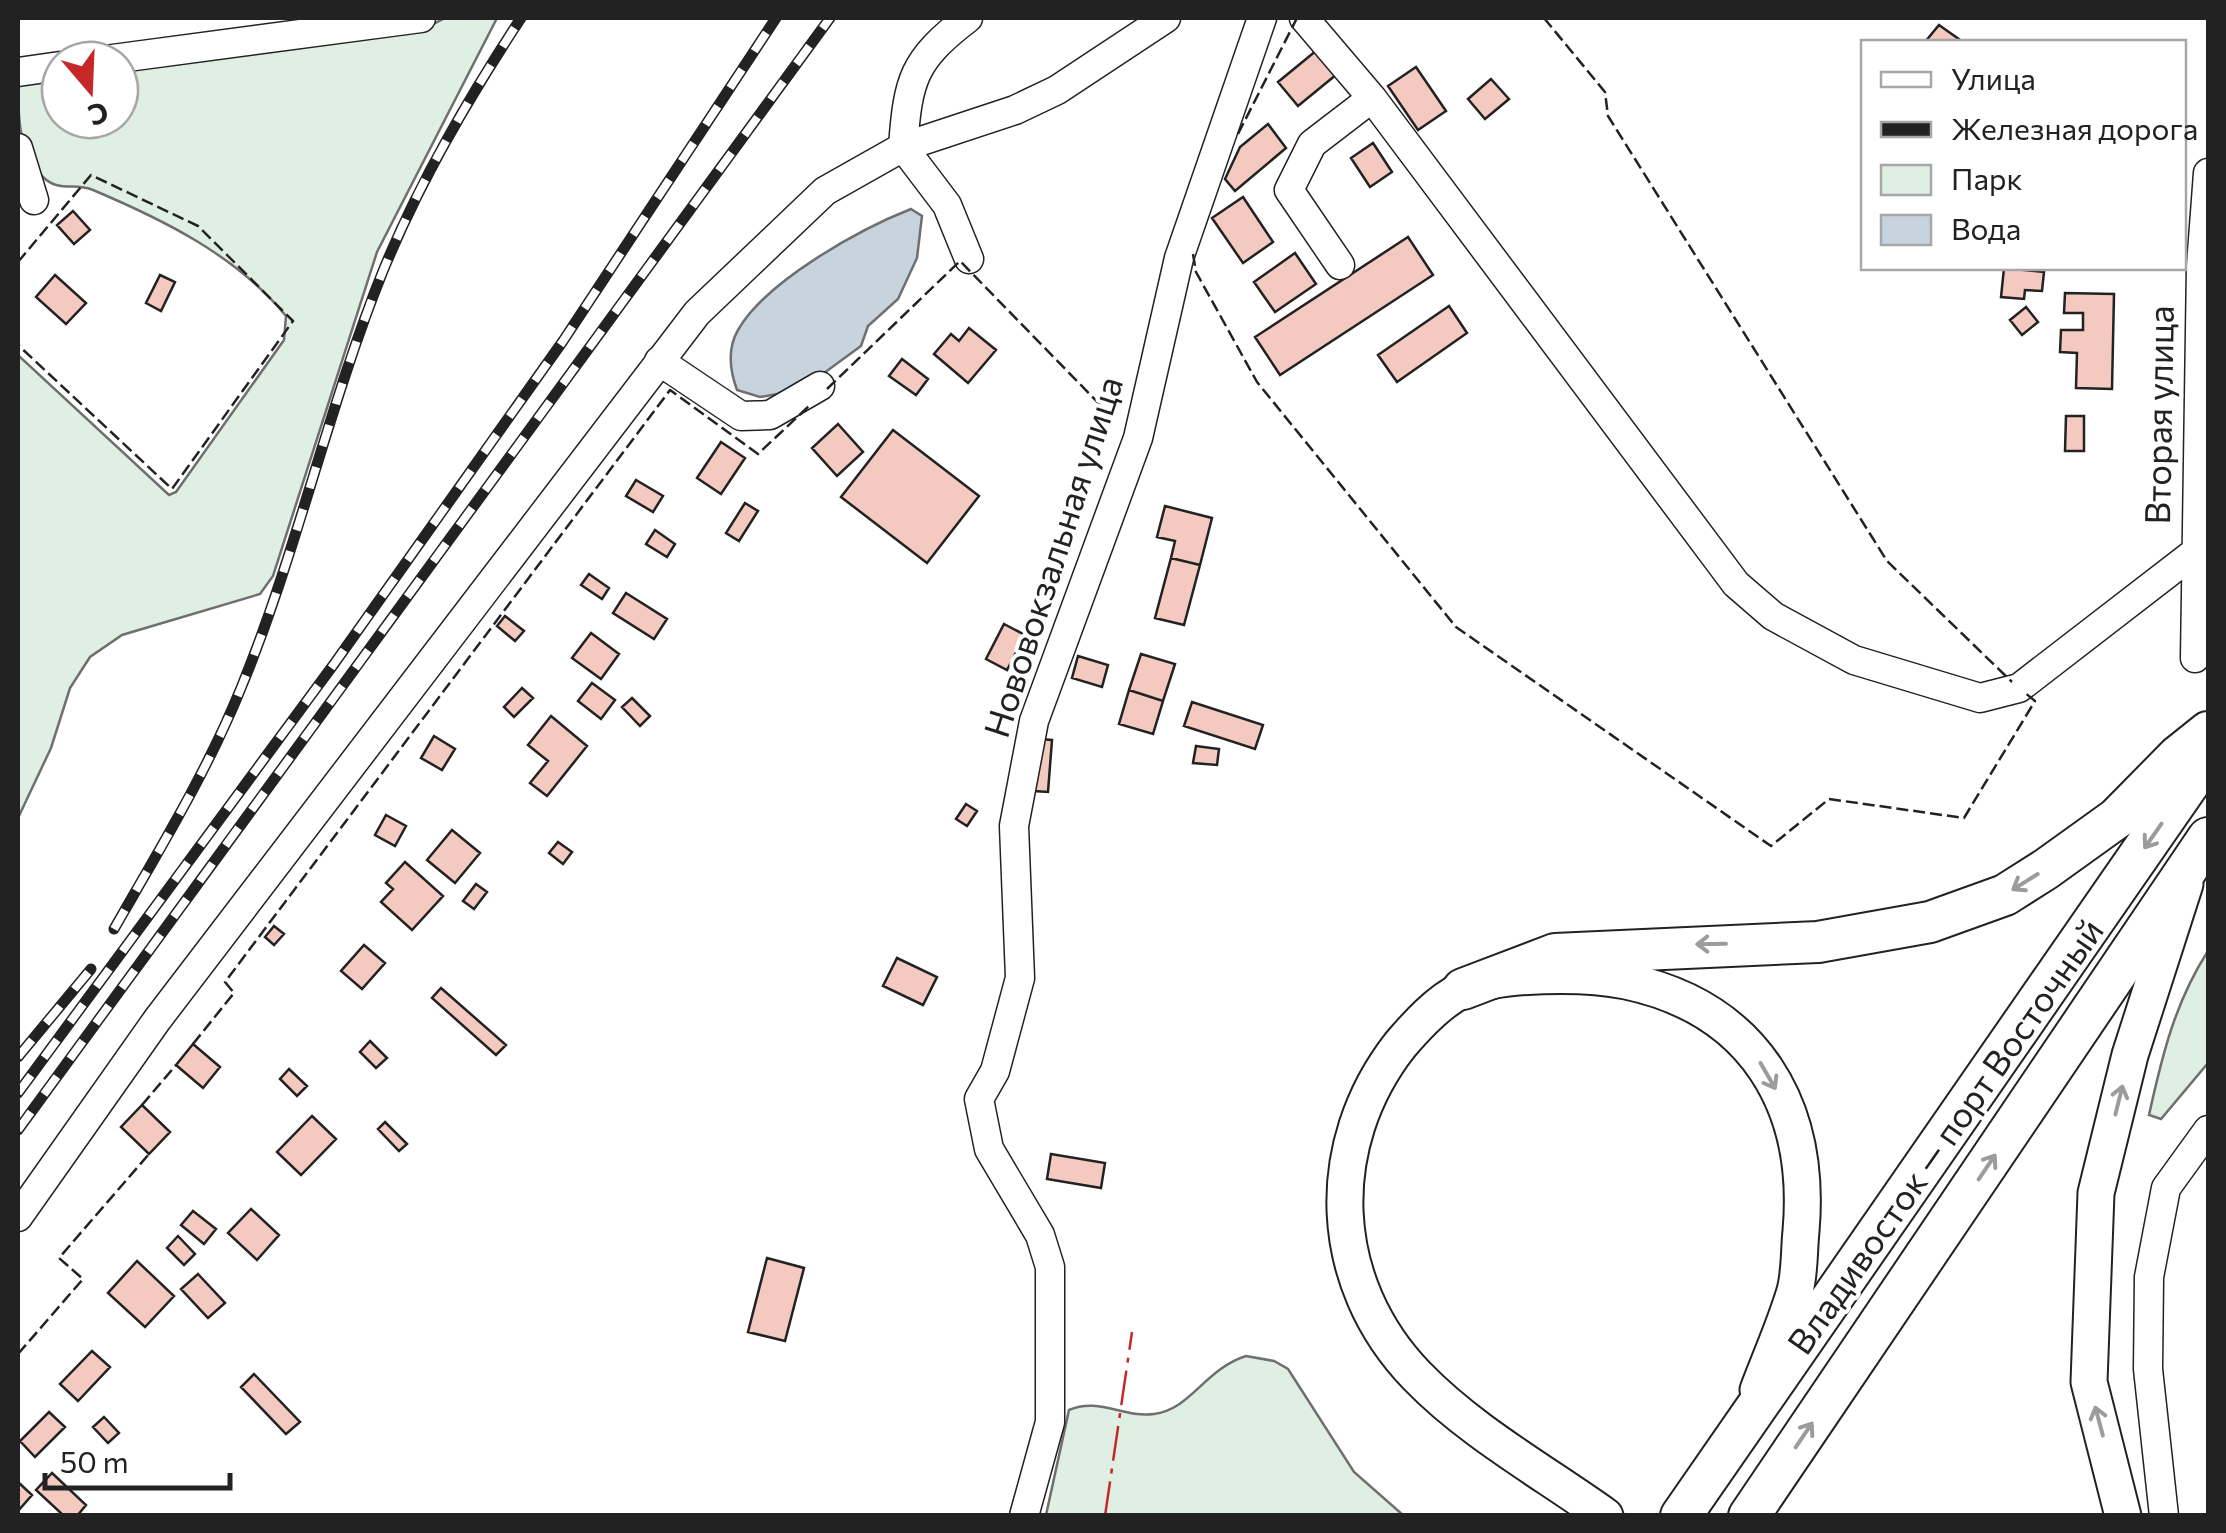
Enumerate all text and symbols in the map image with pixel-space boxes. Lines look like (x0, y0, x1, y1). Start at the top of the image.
north arrow (40, 40, 140, 140)
legend (1861, 40, 2186, 270)
text: Улица (1951, 59, 2036, 96)
text: С (84, 95, 113, 134)
text: Железная дорога (1951, 109, 2198, 146)
text: Парк (1951, 159, 2023, 196)
text: Вода (1951, 209, 2021, 246)
street label: Вторая улица (2134, 305, 2181, 525)
street label: Нововокзальная улица (973, 370, 1130, 742)
one-way arrow (2143, 822, 2164, 850)
one-way arrow (2012, 871, 2040, 892)
street label: Владивосток — порт Восточный (1777, 910, 2111, 1361)
one-way arrow (1695, 935, 1727, 954)
one-way arrow (1758, 1062, 1778, 1090)
one-way arrow (2111, 1085, 2129, 1117)
one-way arrow (1976, 1153, 1997, 1181)
one-way arrow (2088, 1406, 2107, 1437)
one-way arrow (1793, 1422, 1814, 1449)
scale bar (45, 1428, 230, 1490)
text: 50 m (60, 1442, 129, 1479)

